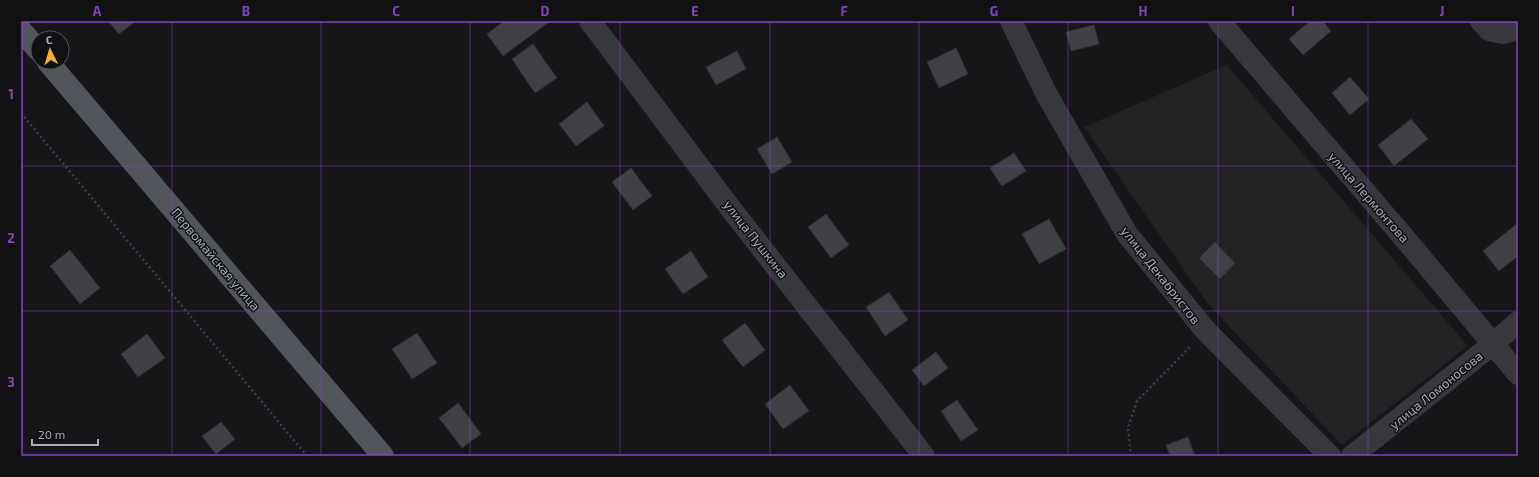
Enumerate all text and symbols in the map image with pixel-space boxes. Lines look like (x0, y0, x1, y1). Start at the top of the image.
text: A (93, 3, 102, 19)
text: B (242, 3, 250, 19)
text: C (392, 3, 400, 19)
text: D (541, 3, 550, 19)
text: E (691, 3, 699, 19)
text: F (840, 3, 848, 19)
text: G (990, 3, 998, 19)
text: H (1139, 3, 1148, 19)
text: I (1291, 3, 1295, 19)
text: J (1440, 3, 1444, 19)
north arrow (30, 30, 70, 70)
text: С (45, 33, 53, 46)
text: 1 (8, 86, 14, 102)
street label: улица Лермонтова (1325, 148, 1413, 246)
street label: улица Пушкина (721, 197, 791, 281)
street label: Первомайская улица (168, 204, 264, 314)
street label: улица Декабристов (1118, 223, 1204, 327)
text: 2 (7, 230, 15, 246)
street label: улица Ломоносова (1386, 348, 1486, 432)
text: 3 (7, 374, 15, 390)
scale bar (32, 421, 98, 447)
text: 20 m (38, 427, 65, 441)

